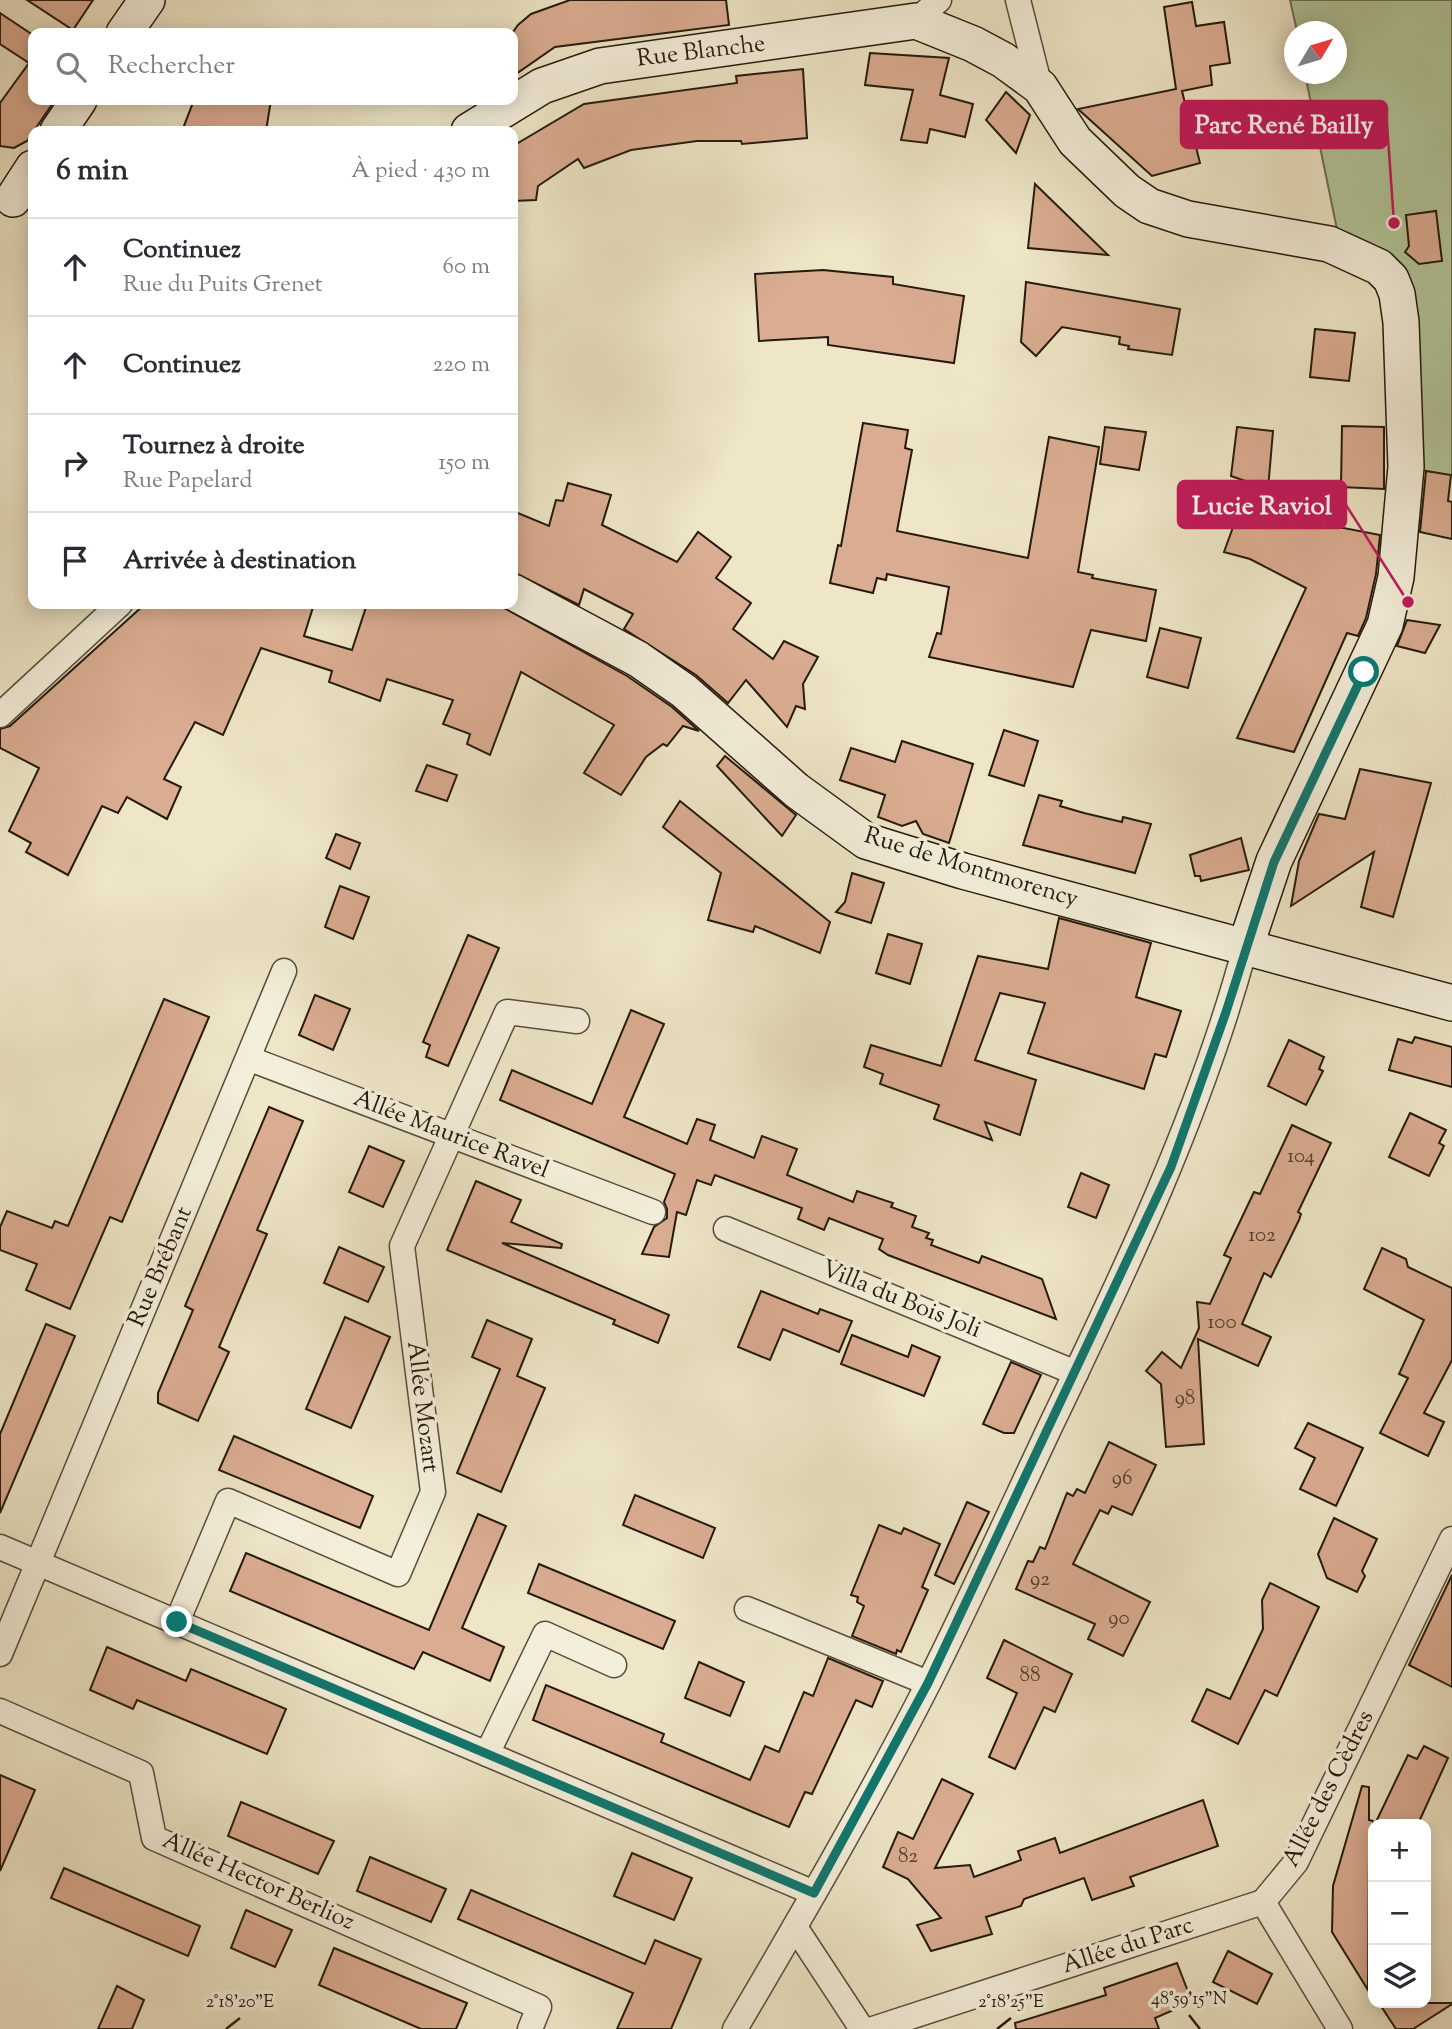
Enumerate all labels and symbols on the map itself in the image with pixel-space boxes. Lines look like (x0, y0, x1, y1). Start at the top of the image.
north arrow (1284, 21, 1347, 84)
street label: Rue Blanche (635, 27, 767, 77)
callout: Parc René Bailly (1181, 101, 1387, 148)
text: Parc René Bailly (1195, 108, 1373, 145)
callout: Lucie Raviol (1178, 481, 1346, 528)
text: Lucie Raviol (1192, 489, 1333, 526)
route start (1348, 656, 1379, 687)
street label: Rue de Montmorency (860, 819, 1082, 917)
street label: Allée Maurice Ravel (348, 1082, 554, 1188)
house number: 104 (1287, 1142, 1315, 1172)
street label: Rue Brébant (120, 1201, 202, 1333)
house number: 102 (1248, 1221, 1276, 1251)
street label: Villa du Bois Joli (816, 1252, 986, 1348)
house number: 100 (1207, 1308, 1237, 1338)
street label: Allée Mozart (397, 1339, 447, 1475)
house number: 98 (1175, 1384, 1195, 1414)
house number: 96 (1112, 1464, 1132, 1494)
house number: 92 (1030, 1565, 1050, 1595)
house number: 90 (1108, 1604, 1130, 1634)
route end (161, 1606, 192, 1637)
house number: 88 (1020, 1661, 1041, 1691)
street label: Allée des Cèdres (1275, 1705, 1383, 1873)
street label: Allée Hector Berlioz (156, 1824, 360, 1940)
house number: 82 (898, 1842, 918, 1872)
street label: Allée du Parc (1058, 1909, 1198, 1983)
text: 48°59'15"N (1151, 1987, 1227, 2013)
text: 2°18'20"E (206, 1990, 274, 2016)
text: 2°18'25"E (978, 1990, 1044, 2016)

